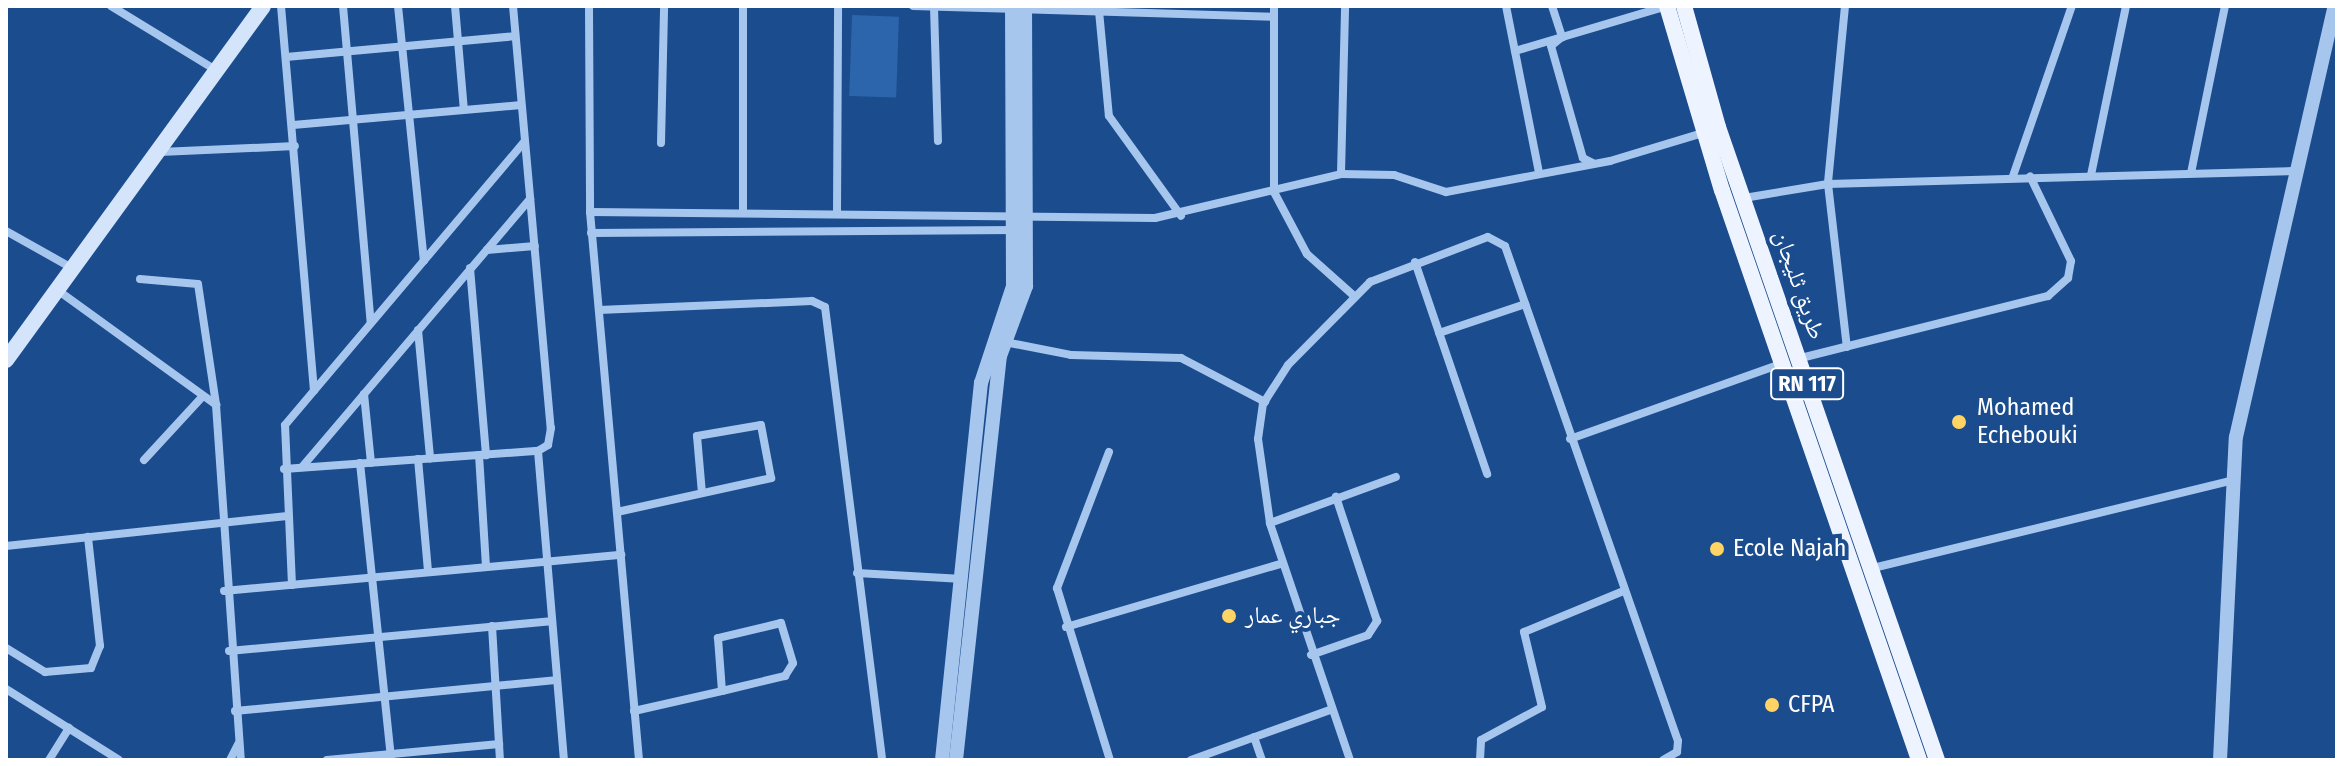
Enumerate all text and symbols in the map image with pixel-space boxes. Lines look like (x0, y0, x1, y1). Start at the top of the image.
street label: طريق ثليجان (1767, 227, 1831, 343)
road number: RN 117 (1769, 366, 1845, 402)
place label: Mohamed Echebouki (1977, 394, 2078, 450)
marker: Mohamed Echebouki (1948, 411, 1970, 433)
place label: Ecole Najah (1733, 535, 1846, 563)
marker: Ecole Najah (1708, 540, 1726, 558)
place label: جباري عمار (1245, 602, 1340, 630)
marker: جباري عمار (1220, 607, 1238, 625)
place label: CFPA (1788, 691, 1834, 719)
marker: CFPA (1763, 696, 1781, 714)

